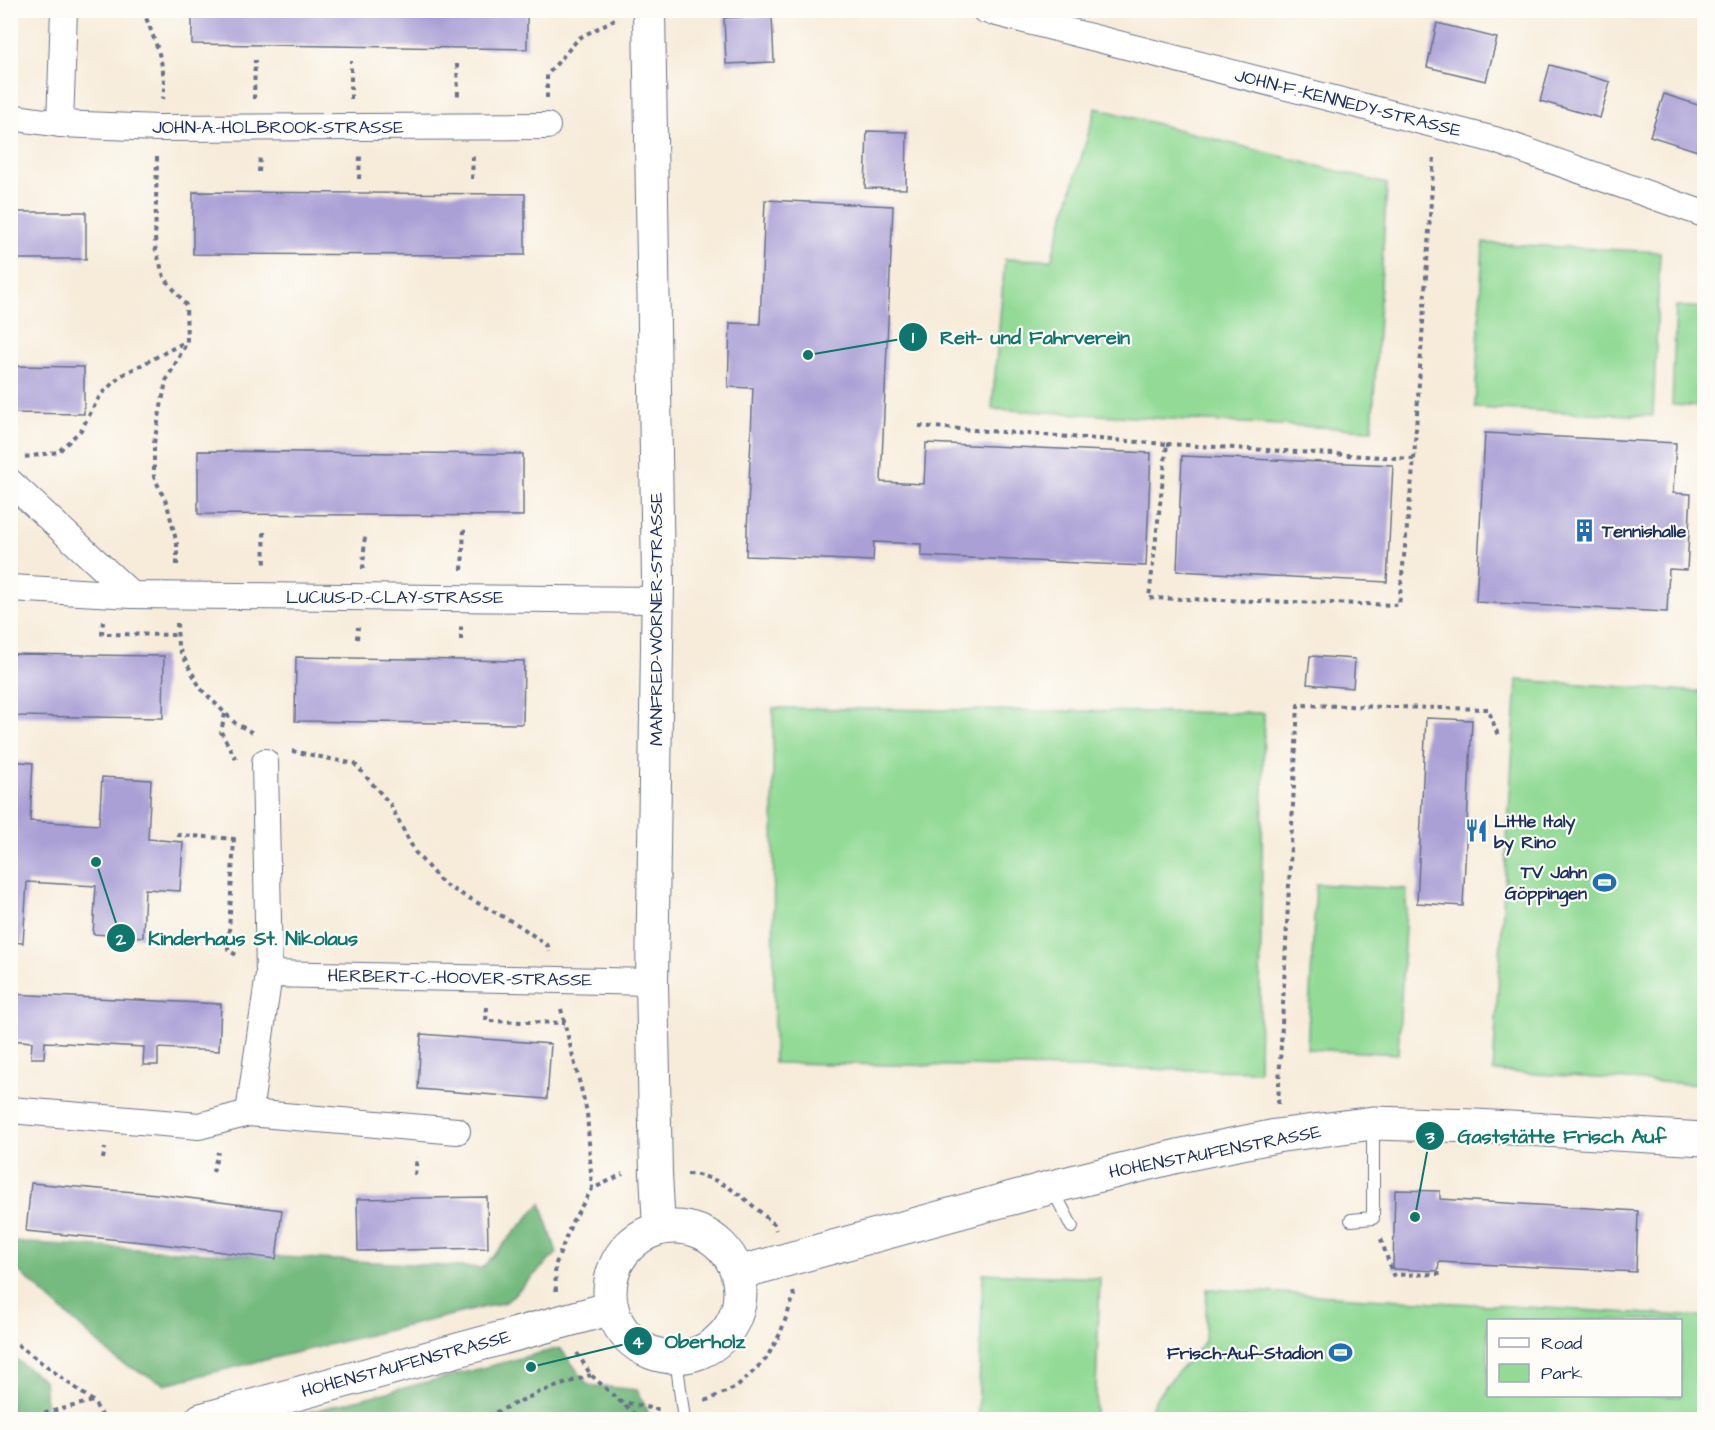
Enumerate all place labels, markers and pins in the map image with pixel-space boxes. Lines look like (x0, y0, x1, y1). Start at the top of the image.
callout: Reit- und Fahrverein (898, 318, 1142, 356)
building icon: Tennishalle (1571, 518, 1597, 544)
place label: Tennishalle (1601, 519, 1686, 544)
place label: Little Italy by Rino (1494, 809, 1576, 856)
restaurant icon: Little Italy by Rino (1463, 818, 1489, 844)
place label: TV Jahn Göppingen (1505, 860, 1587, 907)
sports icon: TV Jahn Göppingen (1592, 869, 1618, 895)
callout: Kinderhaus St. Nikolaus (106, 919, 370, 957)
callout: Gaststätte Frisch Auf (1415, 1117, 1678, 1155)
callout: Oberholz (623, 1322, 758, 1360)
sports icon: Frisch-Auf-Stadion (1328, 1340, 1354, 1366)
place label: Frisch-Auf-Stadion (1167, 1341, 1323, 1366)

